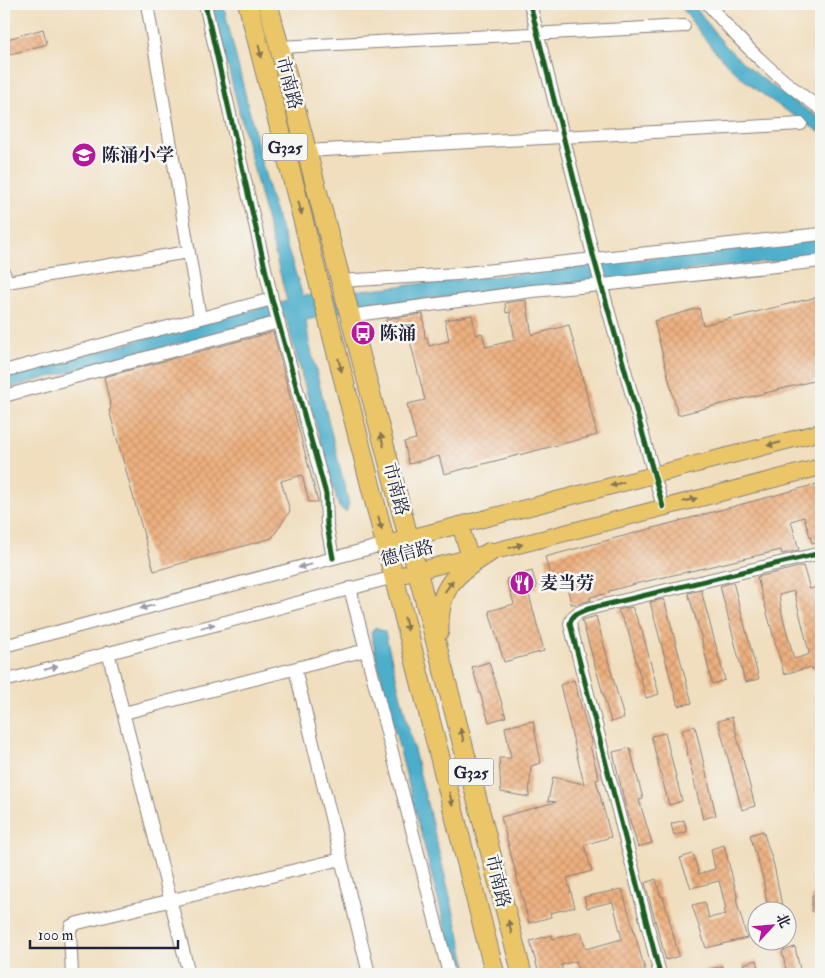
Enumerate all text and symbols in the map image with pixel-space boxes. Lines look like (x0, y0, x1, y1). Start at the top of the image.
one-way arrow (256, 43, 264, 59)
street label: 市南路 (270, 54, 307, 112)
road number: G325 (262, 134, 308, 160)
school or university icon: 陈涌小学 (71, 142, 97, 168)
place label: 陈涌小学 (102, 144, 174, 167)
one-way arrow (296, 201, 304, 216)
bus stop icon: 陈涌 (350, 320, 376, 346)
place label: 陈涌 (380, 322, 416, 345)
one-way arrow (336, 358, 344, 373)
one-way arrow (378, 433, 386, 448)
one-way arrow (766, 440, 782, 448)
street label: 市南路 (377, 460, 414, 518)
one-way arrow (609, 480, 624, 488)
one-way arrow (682, 496, 697, 504)
one-way arrow (376, 515, 384, 530)
street label: 德信路 (378, 535, 436, 572)
one-way arrow (508, 541, 523, 549)
one-way arrow (297, 562, 312, 570)
restaurant icon: 麦当劳 (509, 570, 535, 596)
place label: 麦当劳 (540, 572, 594, 595)
one-way arrow (444, 579, 454, 592)
one-way arrow (140, 603, 155, 611)
one-way arrow (402, 617, 410, 632)
one-way arrow (200, 621, 215, 629)
one-way arrow (43, 664, 58, 672)
one-way arrow (458, 728, 466, 743)
road number: G325 (448, 759, 494, 786)
one-way arrow (447, 791, 455, 806)
street label: 市南路 (480, 852, 515, 910)
north arrow (748, 900, 798, 950)
text: 北 (773, 911, 794, 931)
scale bar (30, 918, 178, 950)
one-way arrow (506, 919, 514, 934)
text: 100 m (38, 926, 74, 945)

